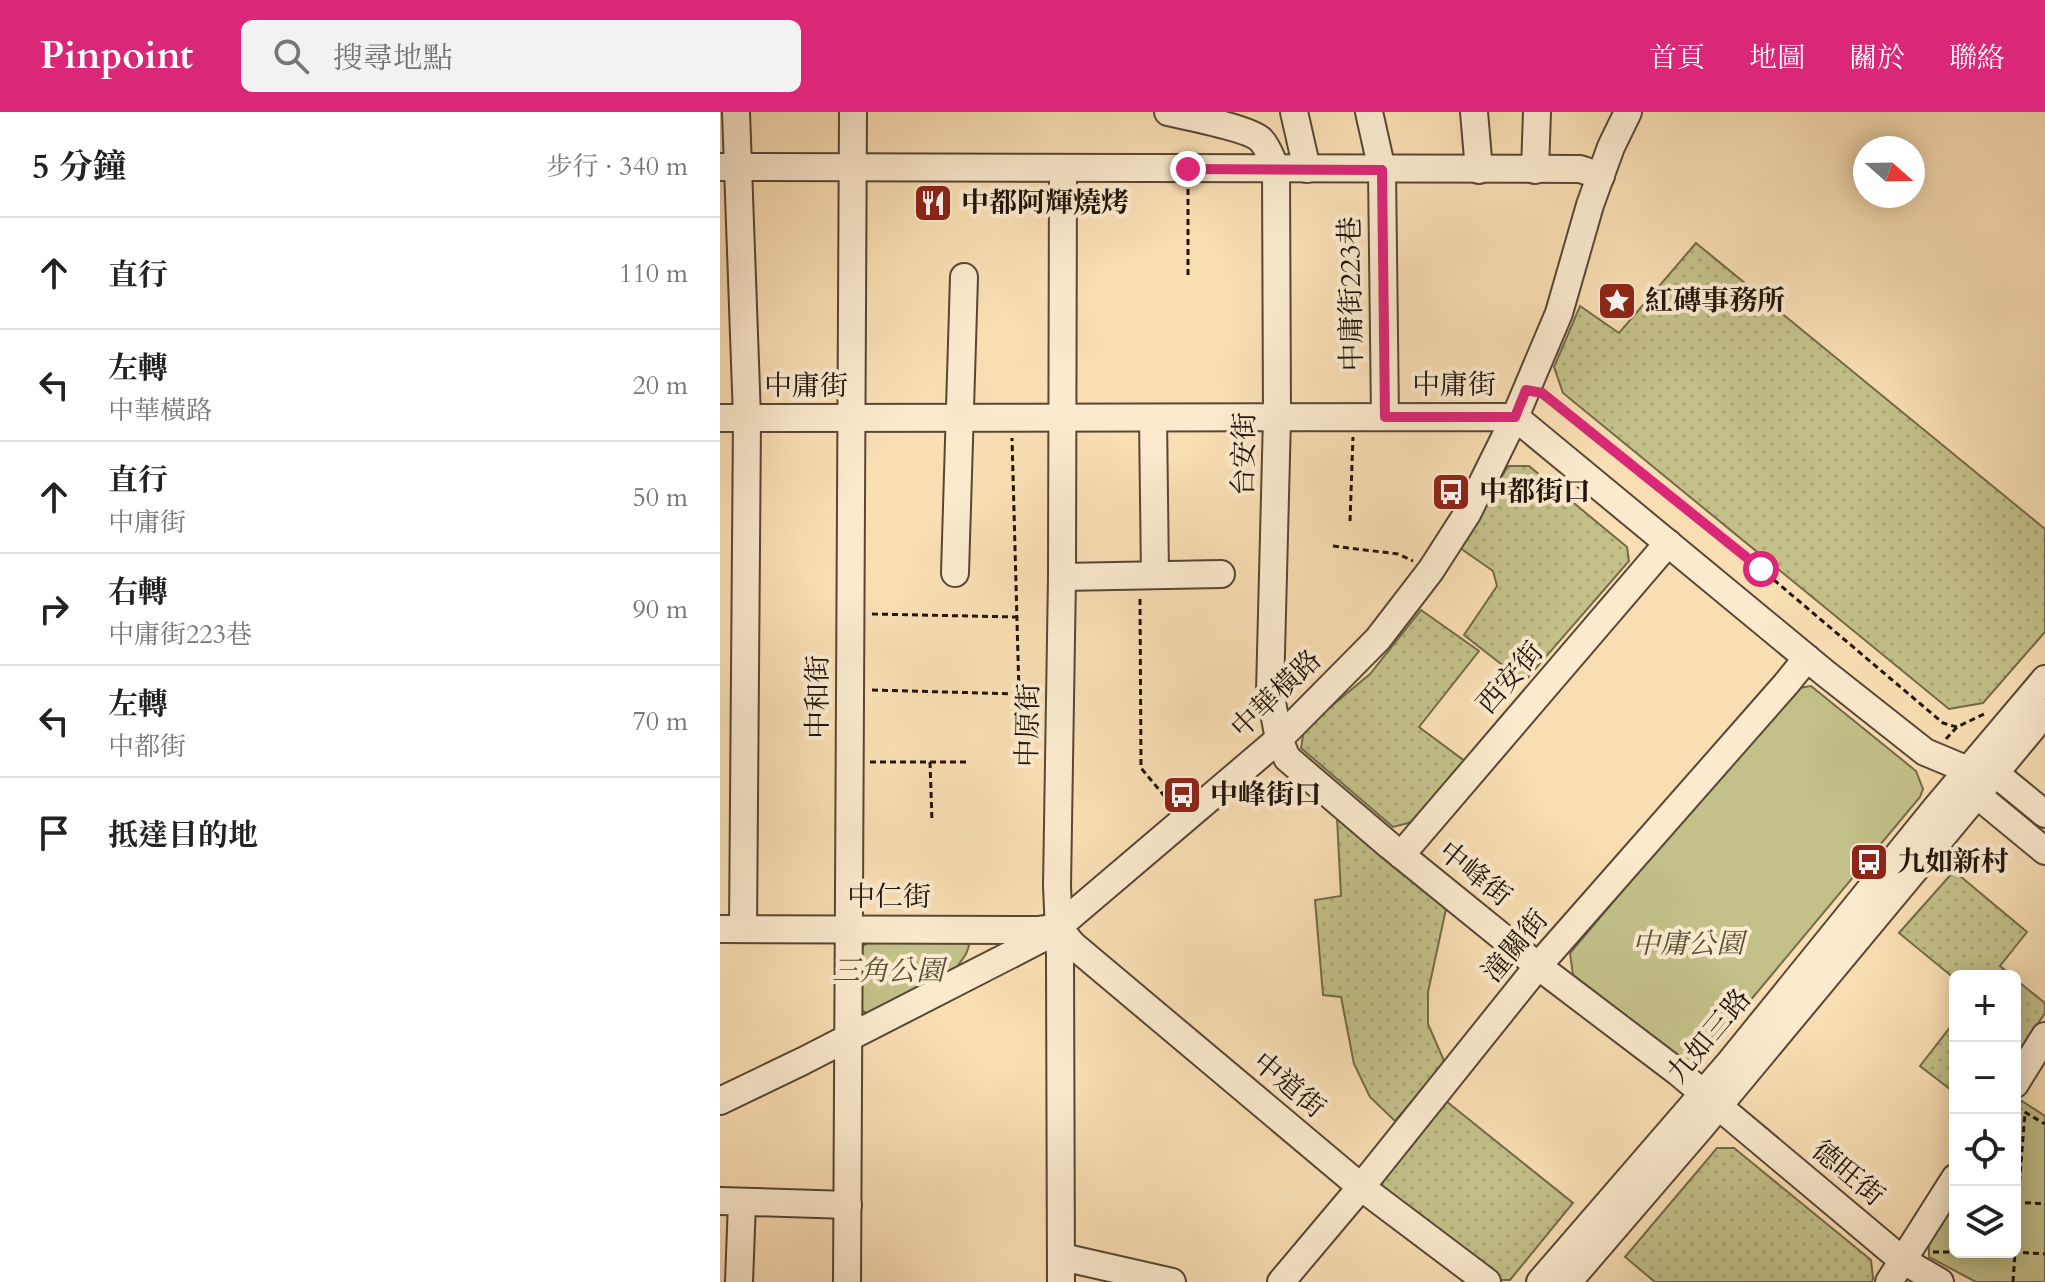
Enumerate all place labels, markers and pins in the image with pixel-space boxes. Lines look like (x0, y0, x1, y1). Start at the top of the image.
restaurant icon: 中都阿輝燒烤 (912, 182, 954, 224)
place label: 中都阿輝燒烤 (961, 184, 1129, 222)
place icon: 紅磚事務所 (1596, 280, 1638, 322)
place label: 紅磚事務所 (1645, 282, 1785, 320)
bus stop icon: 中都街口 (1430, 471, 1472, 513)
place label: 中都街口 (1479, 473, 1591, 511)
bus stop icon: 中峰街口 (1161, 774, 1203, 816)
place label: 中峰街口 (1210, 776, 1322, 814)
bus stop icon: 九如新村 (1848, 841, 1890, 883)
place label: 九如新村 (1897, 843, 2009, 881)

